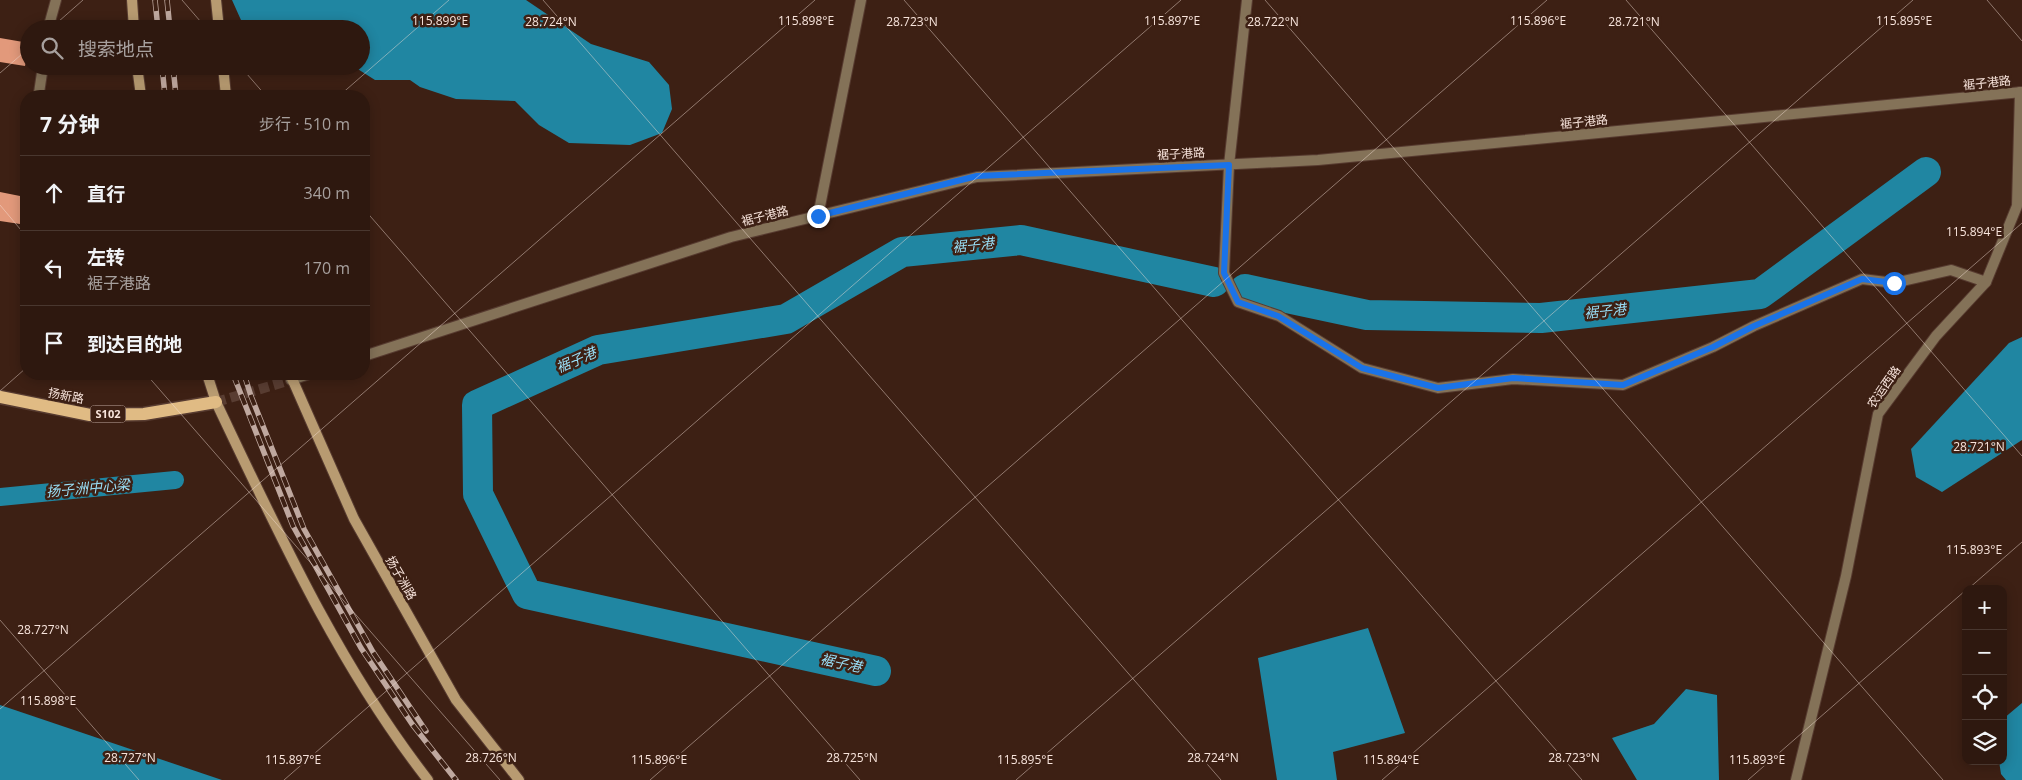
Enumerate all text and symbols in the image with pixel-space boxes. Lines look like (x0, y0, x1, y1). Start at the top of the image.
text: 115.899°E (412, 12, 468, 29)
text: 115.898°E (778, 12, 834, 29)
text: 115.897°E (1144, 12, 1200, 29)
text: 115.896°E (1510, 12, 1566, 29)
text: 115.895°E (1876, 12, 1932, 29)
text: 28.724°N (525, 13, 577, 30)
text: 28.723°N (886, 13, 938, 30)
text: 28.722°N (1247, 13, 1299, 30)
text: 28.721°N (1608, 13, 1660, 30)
search box (20, 20, 370, 75)
icon: search (38, 34, 66, 62)
text: 搜索地点 (78, 36, 154, 62)
street label: 裾子港路 (1962, 72, 2012, 93)
text: 7 分钟 (40, 110, 99, 138)
street label: 裾子港路 (1559, 111, 1609, 132)
text: 步行 · 510 m (259, 113, 350, 135)
street label: 裾子港路 (1157, 144, 1205, 163)
icon: ahead (40, 179, 68, 207)
text: 直行 (87, 181, 125, 207)
text: 340 m (304, 182, 350, 204)
street label: 裾子港路 (740, 201, 790, 230)
route end (807, 205, 830, 228)
text: 115.894°E (1946, 223, 2002, 240)
water label: 裾子港 (951, 233, 997, 256)
text: 左转 (87, 244, 125, 270)
icon: left (40, 254, 68, 282)
text: 170 m (304, 257, 350, 279)
text: 裾子港路 (87, 272, 151, 294)
route start (1883, 272, 1906, 295)
water label: 裾子港 (1583, 299, 1629, 322)
icon: arrive (40, 329, 68, 357)
text: 到达目的地 (87, 331, 182, 357)
water label: 裾子港 (553, 342, 601, 377)
street label: 农运西路 (1863, 362, 1904, 411)
street label: 扬新路 (47, 384, 85, 407)
road number: S102 (90, 406, 126, 422)
text: 28.721°N (1953, 438, 2005, 455)
water label: 扬子洲中心梁 (45, 474, 133, 501)
text: 115.893°E (1946, 541, 2002, 558)
street label: 扬子洲路 (382, 553, 421, 603)
map controls (1962, 585, 2007, 765)
button: + (1962, 585, 2007, 630)
text: 28.727°N (17, 621, 69, 638)
button: − (1962, 630, 2007, 675)
water label: 裾子港 (819, 649, 866, 677)
button: locate (1962, 675, 2007, 720)
text: 115.898°E (20, 692, 76, 709)
button: layers (1962, 720, 2007, 765)
text: 28.727°N (104, 749, 156, 766)
text: 28.726°N (465, 749, 517, 766)
text: 28.725°N (826, 749, 878, 766)
text: 28.724°N (1187, 749, 1239, 766)
text: 28.723°N (1548, 749, 1600, 766)
text: 115.897°E (265, 751, 321, 768)
text: 115.896°E (631, 751, 687, 768)
text: 115.895°E (997, 751, 1053, 768)
text: 115.894°E (1363, 751, 1419, 768)
text: 115.893°E (1729, 751, 1785, 768)

